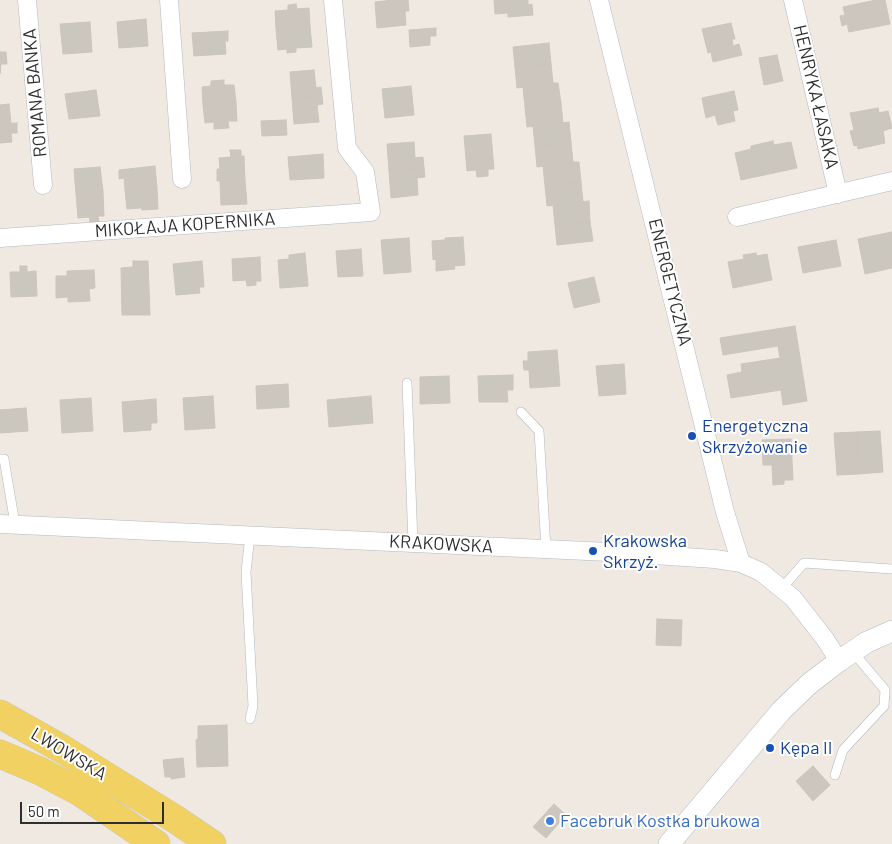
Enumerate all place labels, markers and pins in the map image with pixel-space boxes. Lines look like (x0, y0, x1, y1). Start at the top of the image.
place label: Energetyczna Skrzyżowanie (702, 415, 808, 458)
marker: Energetyczna Skrzyżowanie (686, 430, 698, 442)
place label: Krakowska Skrzyż. (603, 530, 687, 572)
marker: Krakowska Skrzyż. (587, 545, 599, 557)
place label: Kępa II (780, 737, 832, 759)
marker: Kępa II (764, 742, 776, 754)
place label: Facebruk Kostka brukowa (560, 810, 760, 832)
marker: Facebruk Kostka brukowa (544, 815, 556, 827)

